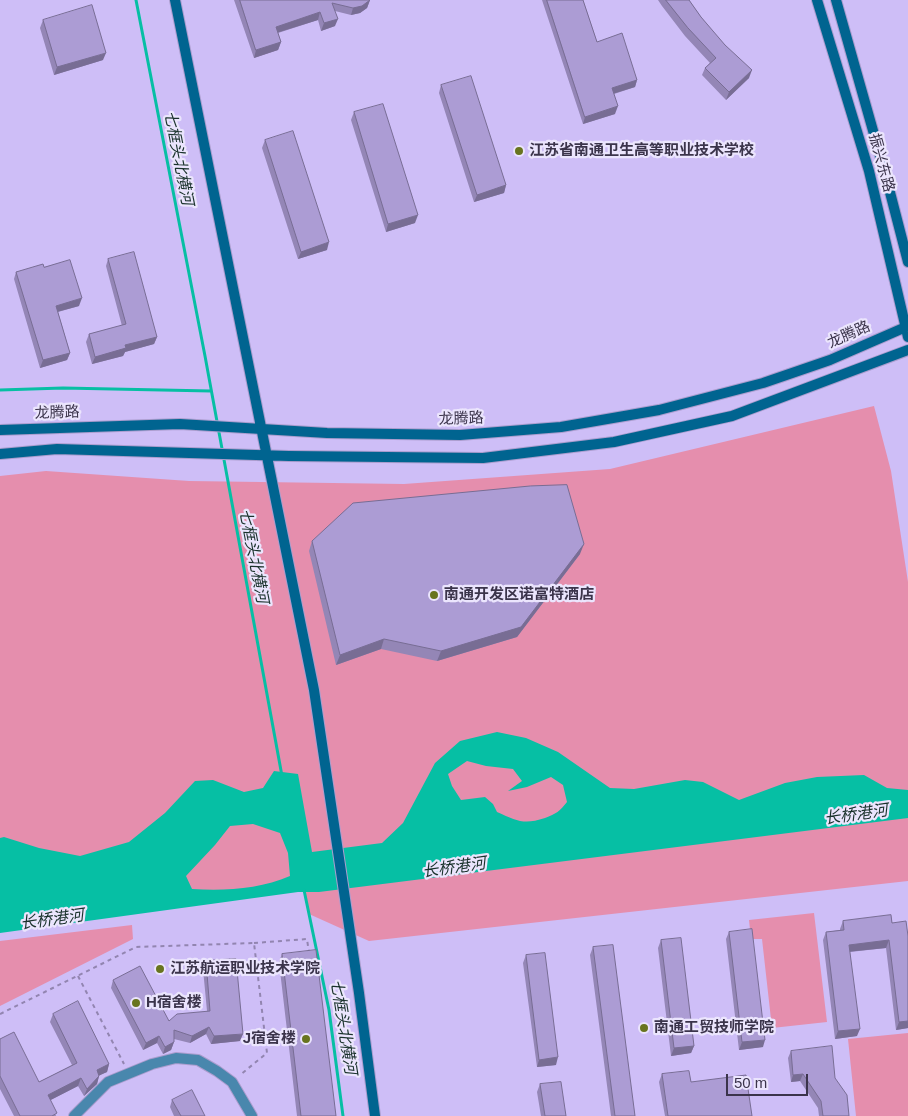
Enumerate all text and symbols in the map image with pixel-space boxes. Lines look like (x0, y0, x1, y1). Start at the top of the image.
water label: 七框头北横河 (159, 109, 197, 207)
street label: 振兴东路 (865, 132, 897, 194)
place label: 江苏省南通卫生高等职业技术学校 (529, 142, 754, 160)
marker: 江苏省南通卫生高等职业技术学校 (513, 145, 525, 157)
street label: 龙腾路 (825, 318, 873, 352)
street label: 龙腾路 (34, 403, 80, 423)
street label: 龙腾路 (438, 409, 484, 429)
water label: 七框头北横河 (234, 507, 272, 605)
place label: 南通开发区诺富特酒店 (444, 586, 594, 604)
marker: 南通开发区诺富特酒店 (428, 589, 440, 601)
water label: 长桥港河 (823, 801, 889, 829)
water label: 长桥港河 (421, 854, 487, 882)
water label: 长桥港河 (19, 906, 85, 934)
place label: 江苏航运职业技术学院 (170, 960, 320, 978)
marker: 江苏航运职业技术学院 (154, 963, 166, 975)
water label: 七框头北横河 (326, 978, 360, 1076)
place label: H宿舍楼 (146, 994, 202, 1012)
marker: H宿舍楼 (130, 997, 142, 1009)
place label: 南通工贸技师学院 (654, 1019, 774, 1037)
marker: 南通工贸技师学院 (638, 1022, 650, 1034)
place label: J宿舍楼 (243, 1030, 296, 1048)
marker: J宿舍楼 (300, 1033, 312, 1045)
scale bar (728, 1064, 810, 1096)
text: 50 m (734, 1074, 767, 1091)

